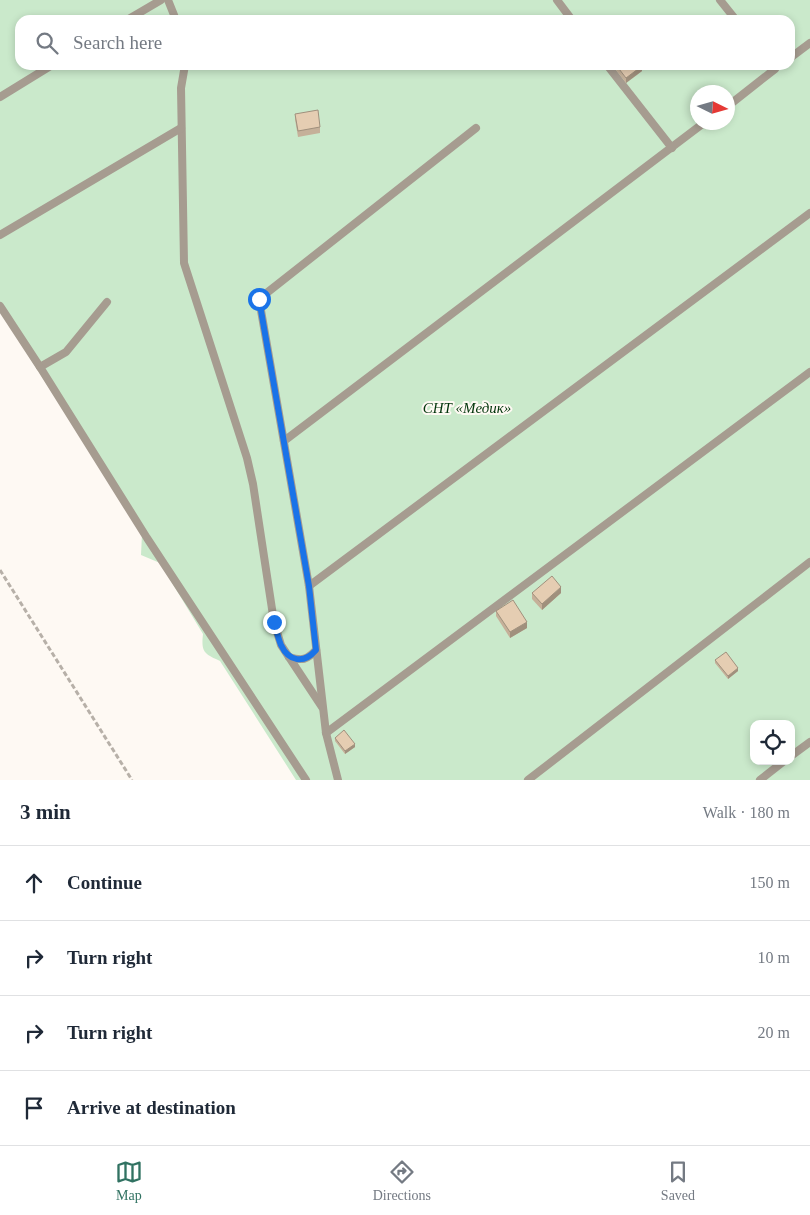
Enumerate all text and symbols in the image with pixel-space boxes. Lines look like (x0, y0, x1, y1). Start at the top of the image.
search box (15, 15, 795, 70)
icon: search (33, 29, 61, 57)
text: Search here (73, 32, 162, 53)
north arrow (690, 85, 735, 130)
route start (248, 288, 271, 311)
park label: СНТ «Медик» (423, 400, 511, 416)
route end (263, 611, 286, 634)
map controls (750, 720, 795, 765)
button: locate (750, 720, 795, 765)
text: 3 min (20, 800, 71, 824)
text: Walk · 180 m (703, 804, 790, 821)
icon: ahead (20, 869, 48, 897)
text: Continue (67, 872, 142, 893)
text: 150 m (750, 874, 790, 891)
icon: right (20, 944, 48, 972)
text: Turn right (67, 947, 152, 968)
text: 10 m (758, 949, 790, 966)
icon: right (20, 1019, 48, 1047)
text: Turn right (67, 1022, 152, 1043)
text: 20 m (758, 1024, 790, 1041)
icon: arrive (20, 1094, 48, 1122)
text: Arrive at destination (67, 1097, 236, 1118)
tab: Map (115, 1158, 143, 1204)
tab: Directions (373, 1158, 431, 1204)
tab: Saved (661, 1158, 695, 1204)

